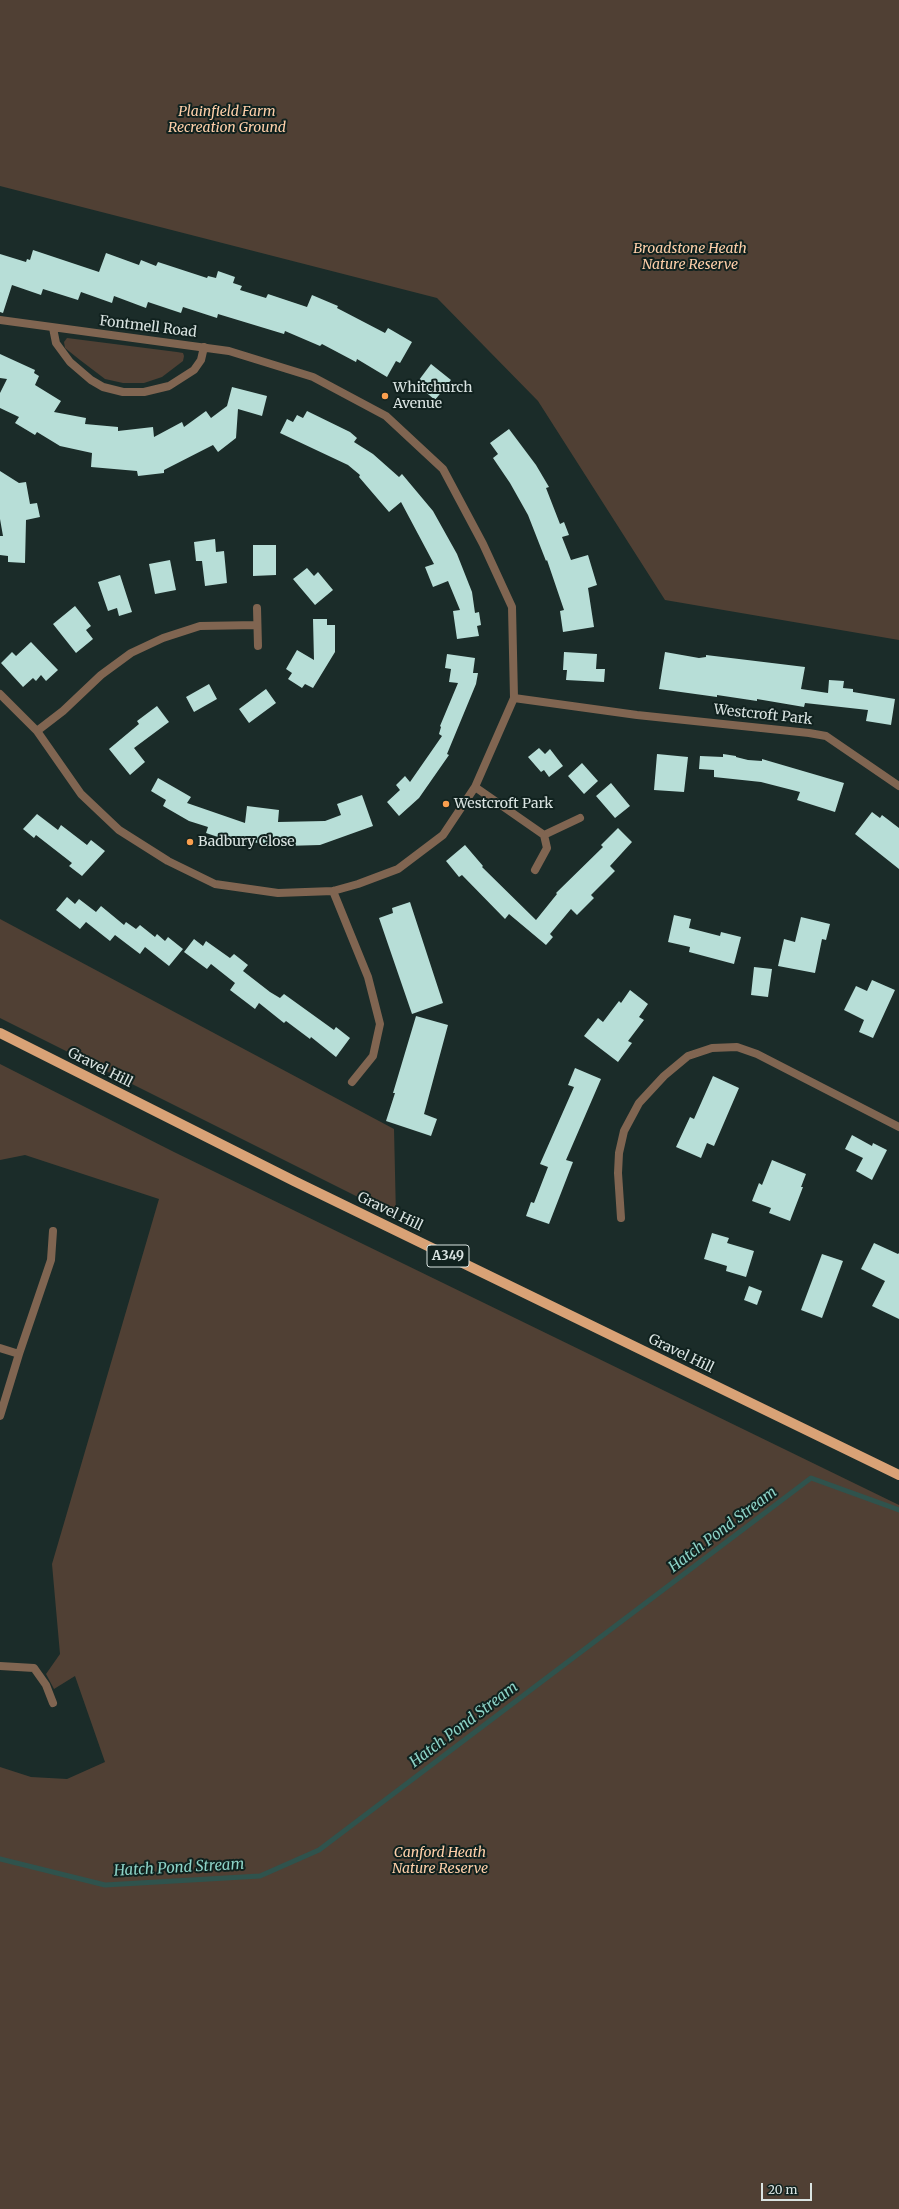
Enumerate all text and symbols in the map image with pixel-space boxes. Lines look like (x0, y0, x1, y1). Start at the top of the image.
park label: Plainfield Farm Recreation Ground (168, 104, 286, 136)
park label: Broadstone Heath Nature Reserve (633, 241, 747, 274)
street label: Fontmell Road (98, 313, 198, 341)
place label: Whitchurch Avenue (393, 380, 472, 412)
marker: Whitchurch Avenue (380, 391, 390, 401)
street label: Westcroft Park (713, 701, 813, 729)
place label: Westcroft Park (454, 796, 553, 812)
marker: Westcroft Park (441, 799, 451, 809)
place label: Badbury Close (198, 834, 295, 850)
marker: Badbury Close (185, 837, 195, 847)
street label: Gravel Hill (65, 1045, 135, 1091)
street label: Gravel Hill (355, 1189, 425, 1235)
road number: A349 (427, 1245, 469, 1267)
street label: Gravel Hill (646, 1331, 716, 1377)
water label: Hatch Pond Stream (665, 1483, 781, 1577)
water label: Hatch Pond Stream (406, 1678, 522, 1772)
park label: Canford Heath Nature Reserve (392, 1845, 488, 1878)
water label: Hatch Pond Stream (113, 1856, 245, 1880)
scale bar (763, 2175, 814, 2201)
text: 20 m (768, 2182, 797, 2197)

